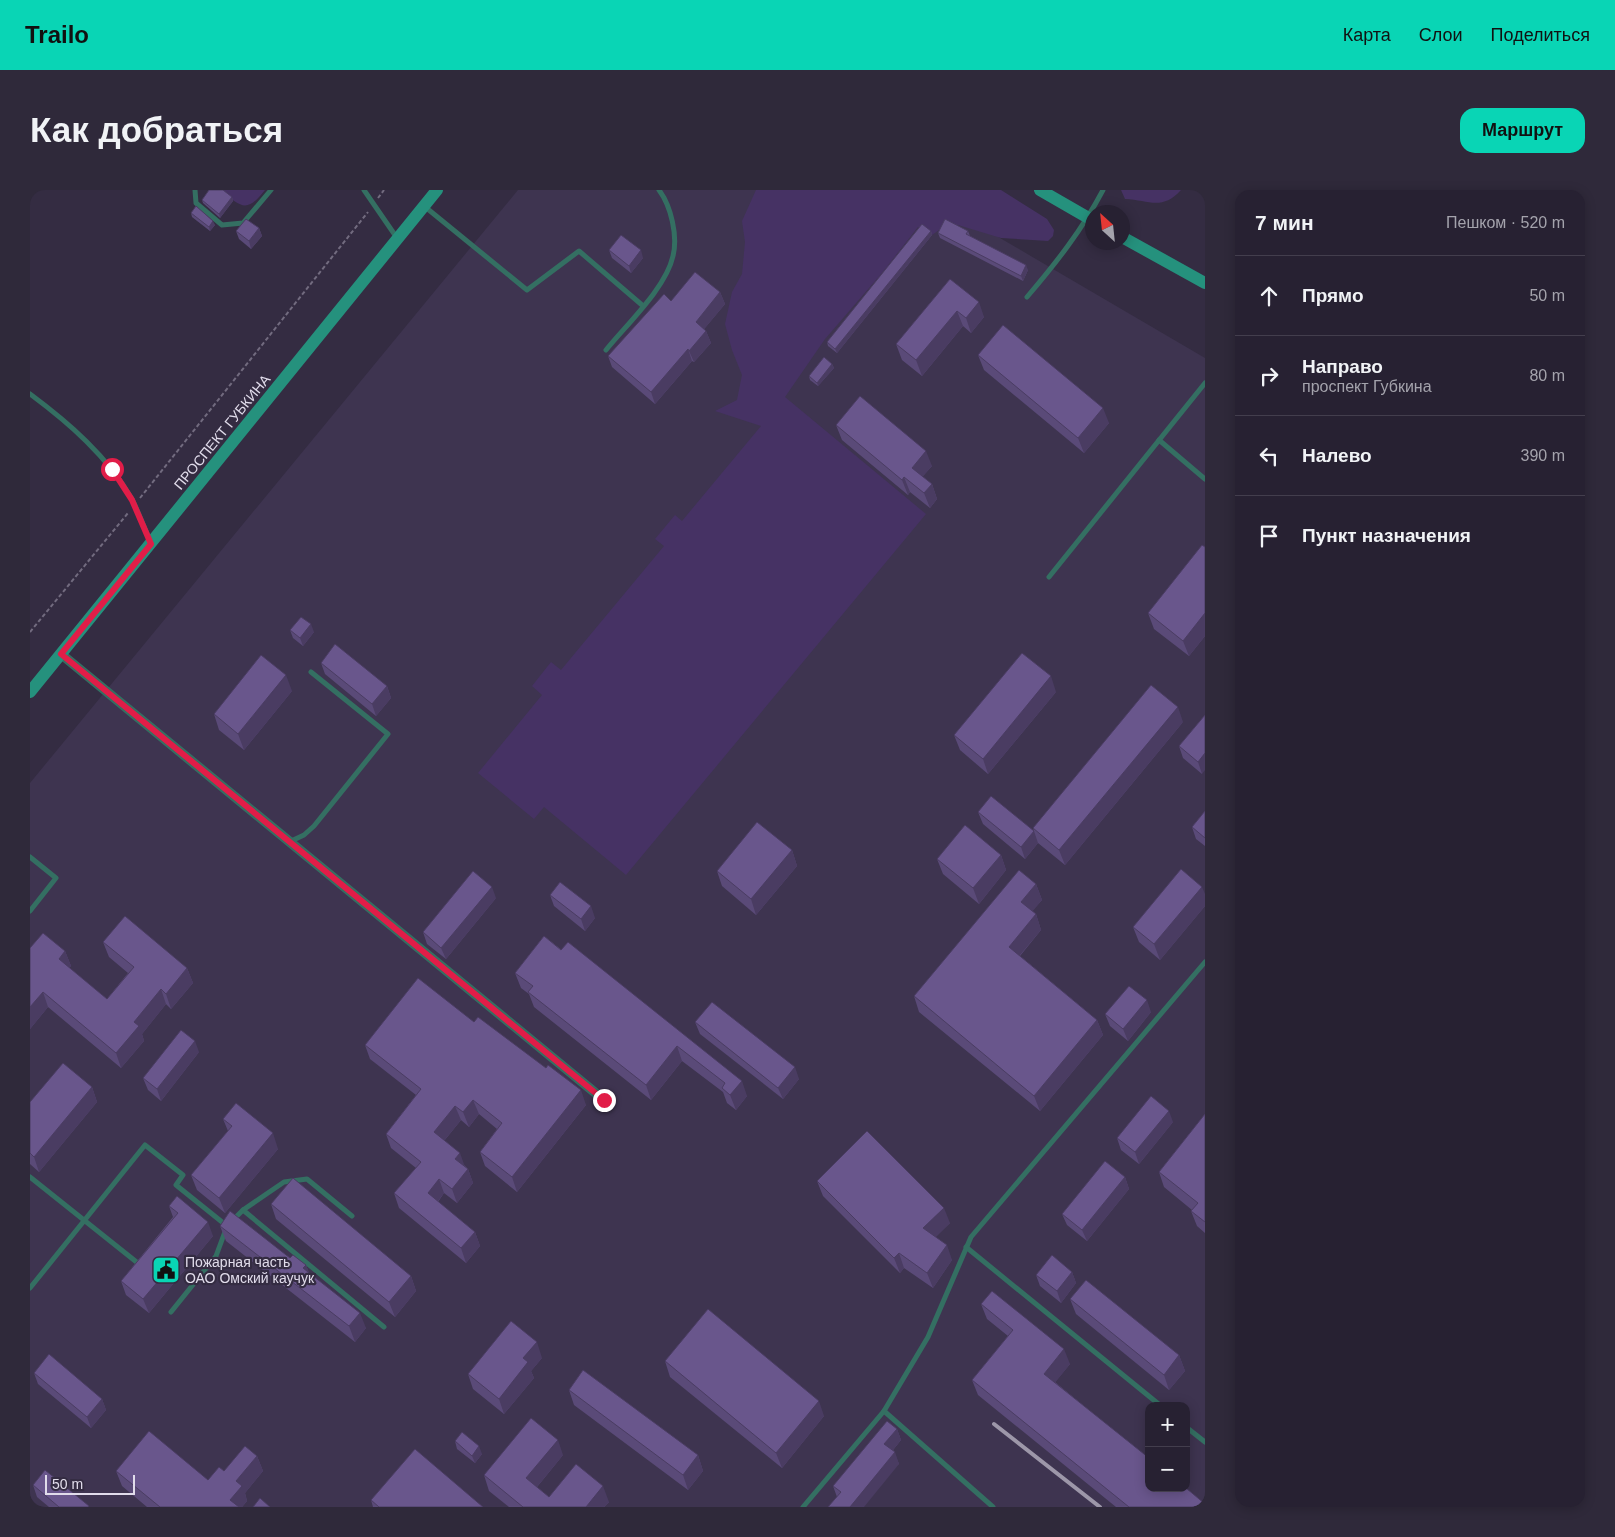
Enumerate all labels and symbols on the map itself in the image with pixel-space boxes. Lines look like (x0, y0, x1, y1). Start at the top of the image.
north arrow (1085, 205, 1130, 250)
street label: ПРОСПЕКТ ГУБКИНА (171, 371, 274, 493)
route start (101, 458, 124, 481)
route end (593, 1089, 616, 1112)
place label: Пожарная часть ОАО Омский каучук (185, 1254, 315, 1286)
public building icon: Пожарная часть ОАО Омский каучук (151, 1255, 181, 1285)
scale bar (45, 1472, 135, 1495)

